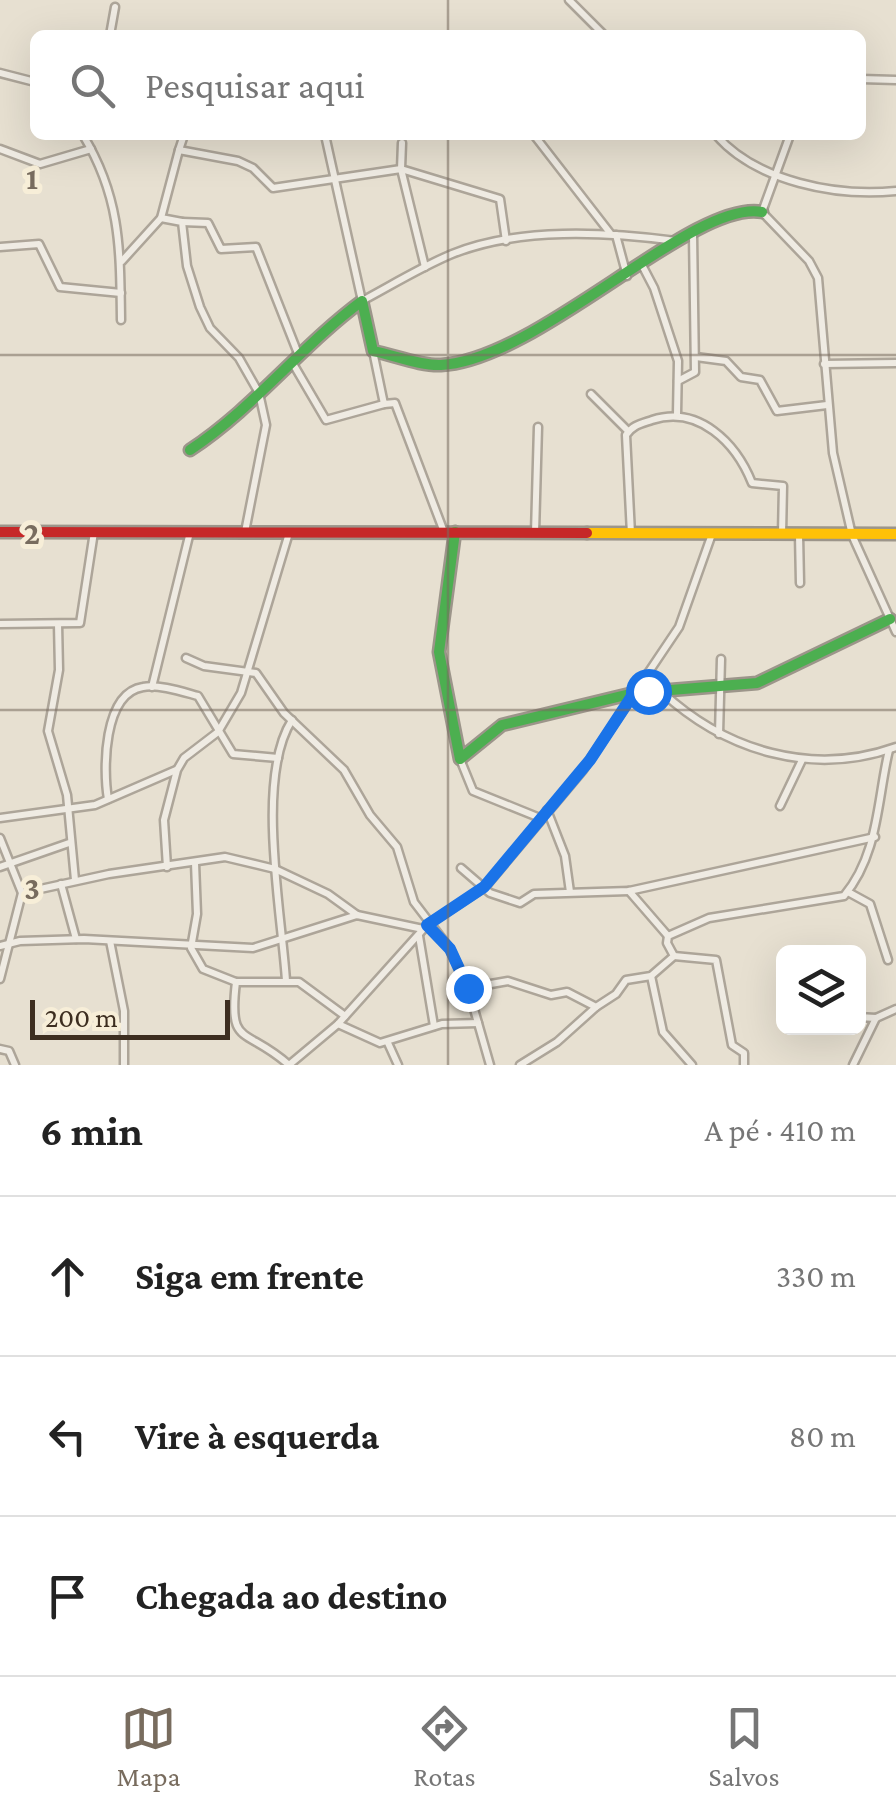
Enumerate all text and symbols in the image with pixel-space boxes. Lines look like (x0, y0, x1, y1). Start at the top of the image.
search box (30, 30, 866, 140)
icon: search (65, 58, 120, 113)
text: Pesquisar aqui (145, 64, 365, 106)
text: 1 (26, 160, 38, 196)
text: 2 (24, 515, 40, 551)
route start (626, 669, 672, 715)
text: 3 (24, 870, 40, 906)
map controls (776, 945, 866, 1035)
button: layers (776, 945, 866, 1035)
route end (446, 966, 492, 1012)
scale bar (30, 995, 230, 1040)
text: 200 m (45, 1002, 118, 1033)
text: 6 min (40, 1107, 143, 1154)
text: A pé · 410 m (705, 1112, 856, 1148)
icon: ahead (40, 1249, 95, 1304)
text: Siga em frente (135, 1255, 364, 1297)
text: 330 m (776, 1258, 856, 1294)
icon: left (40, 1409, 95, 1464)
text: Vire à esquerda (135, 1415, 379, 1457)
text: 80 m (789, 1418, 856, 1454)
icon: arrive (40, 1569, 95, 1624)
text: Chegada ao destino (135, 1575, 448, 1617)
tab: Mapa (117, 1701, 180, 1792)
tab: Rotas (413, 1701, 476, 1792)
tab: Salvos (709, 1701, 779, 1792)

